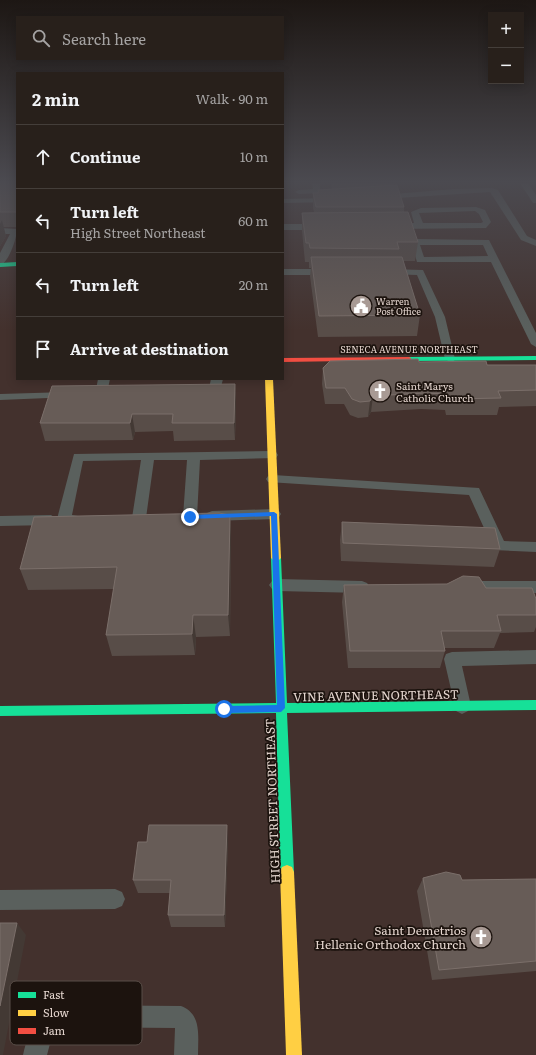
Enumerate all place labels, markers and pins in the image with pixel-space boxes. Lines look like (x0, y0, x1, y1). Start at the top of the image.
public building icon: Warren Post Office (348, 293, 374, 319)
place label: Warren Post Office (376, 294, 421, 318)
church icon: Saint Marys Catholic Church (367, 378, 393, 404)
place label: Saint Marys Catholic Church (396, 378, 474, 405)
place label: Saint Demetrios Hellenic Orthodox Church (315, 921, 467, 953)
church icon: Saint Demetrios Hellenic Orthodox Church (468, 924, 494, 950)

